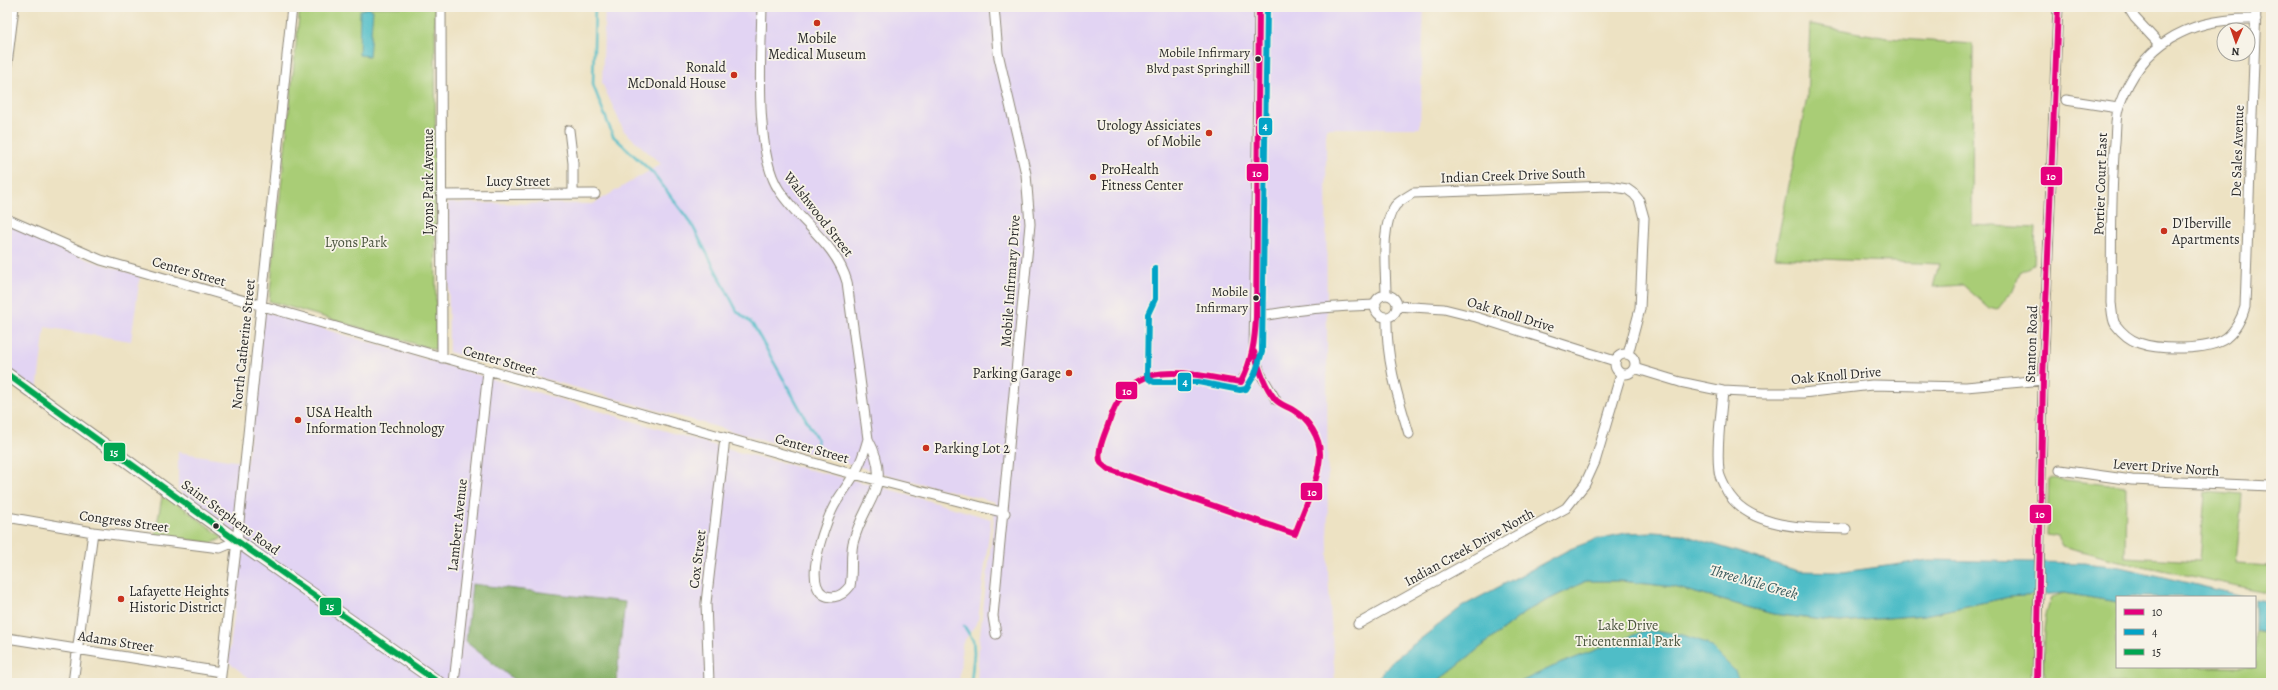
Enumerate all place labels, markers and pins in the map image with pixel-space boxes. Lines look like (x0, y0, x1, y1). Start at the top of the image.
marker: Mobile Medical Museum (812, 18, 822, 28)
place label: Mobile Medical Museum (768, 29, 866, 64)
place label: Mobile Infirmary Blvd past Springhill (1146, 44, 1250, 77)
marker: Mobile Infirmary Blvd past Springhill (1253, 54, 1263, 64)
place label: Ronald McDonald House (627, 58, 726, 93)
marker: Ronald McDonald House (729, 70, 739, 80)
place label: Urology Assiciates of Mobile (1097, 116, 1201, 151)
marker: Urology Assiciates of Mobile (1204, 128, 1214, 138)
place label: ProHealth Fitness Center (1101, 160, 1184, 195)
marker: ProHealth Fitness Center (1088, 172, 1098, 182)
place label: D'Iberville Apartments (2171, 214, 2240, 249)
marker: D'Iberville Apartments (2159, 226, 2169, 236)
place label: Mobile Infirmary (1196, 283, 1248, 316)
marker: Mobile Infirmary (1251, 293, 1261, 303)
place label: Parking Garage (973, 364, 1061, 383)
marker: Parking Garage (1064, 368, 1074, 378)
place label: USA Health Information Technology (306, 403, 445, 438)
marker: USA Health Information Technology (293, 415, 303, 425)
place label: Parking Lot 2 (934, 439, 1010, 458)
marker: Parking Lot 2 (921, 443, 931, 453)
unlabelled marker (211, 521, 221, 531)
place label: Lafayette Heights Historic District (129, 582, 229, 617)
marker: Lafayette Heights Historic District (116, 594, 126, 604)

